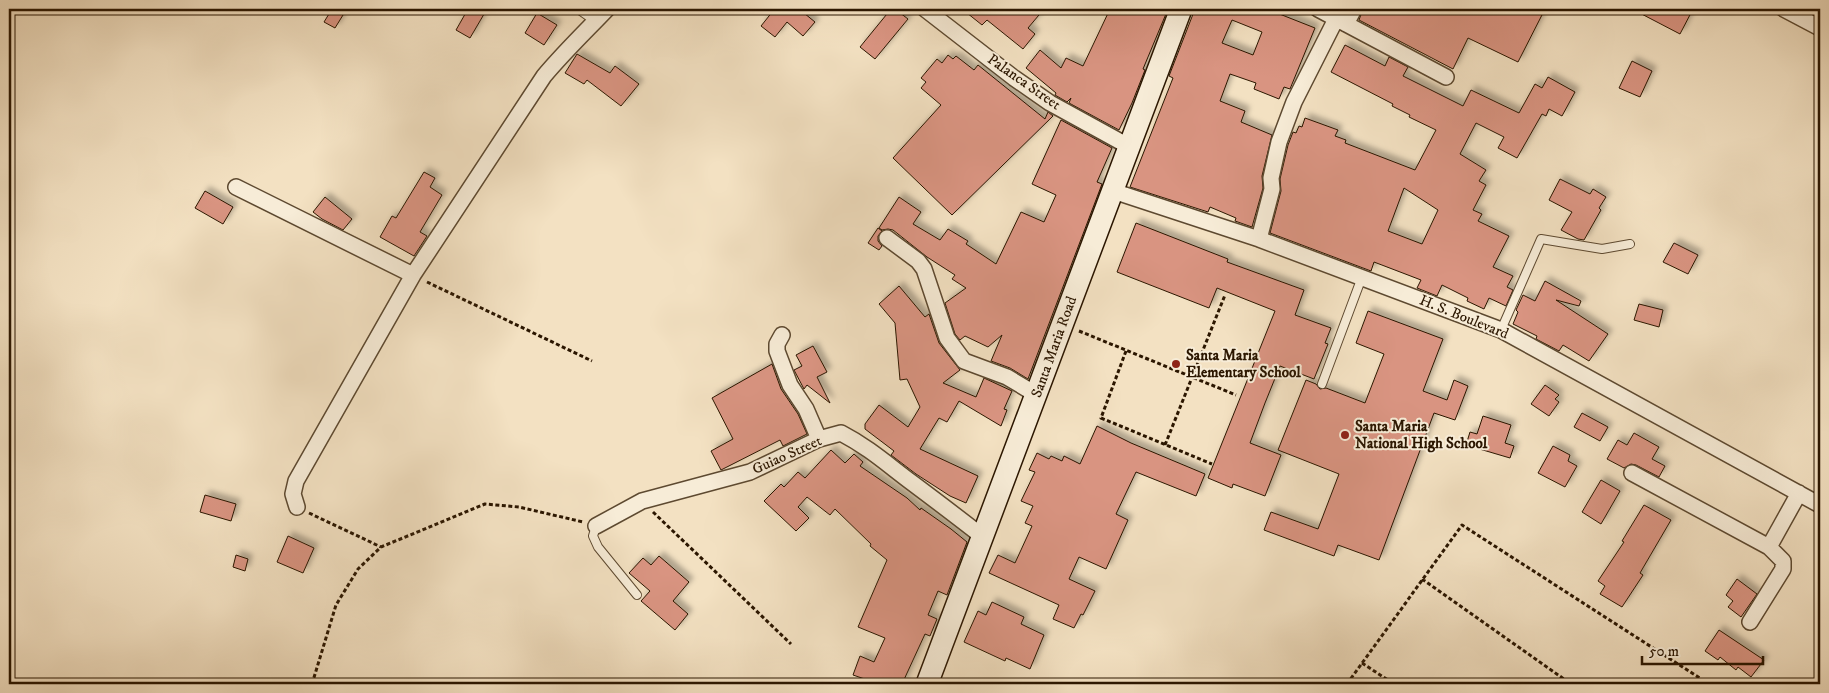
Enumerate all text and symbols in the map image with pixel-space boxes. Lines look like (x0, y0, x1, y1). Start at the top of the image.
street label: Palanca Street (984, 50, 1065, 114)
street label: H. S. Boulevard (1417, 290, 1512, 344)
street label: Santa Maria Road (1027, 293, 1081, 400)
place label: Santa Maria Elementary School (1186, 346, 1301, 382)
marker: Santa Maria Elementary School (1170, 358, 1182, 370)
place label: Santa Maria National High School (1355, 417, 1488, 453)
marker: Santa Maria National High School (1339, 429, 1351, 441)
street label: Guiao Street (749, 431, 825, 479)
scale bar (1642, 633, 1763, 665)
text: 50 m (1649, 642, 1679, 661)

